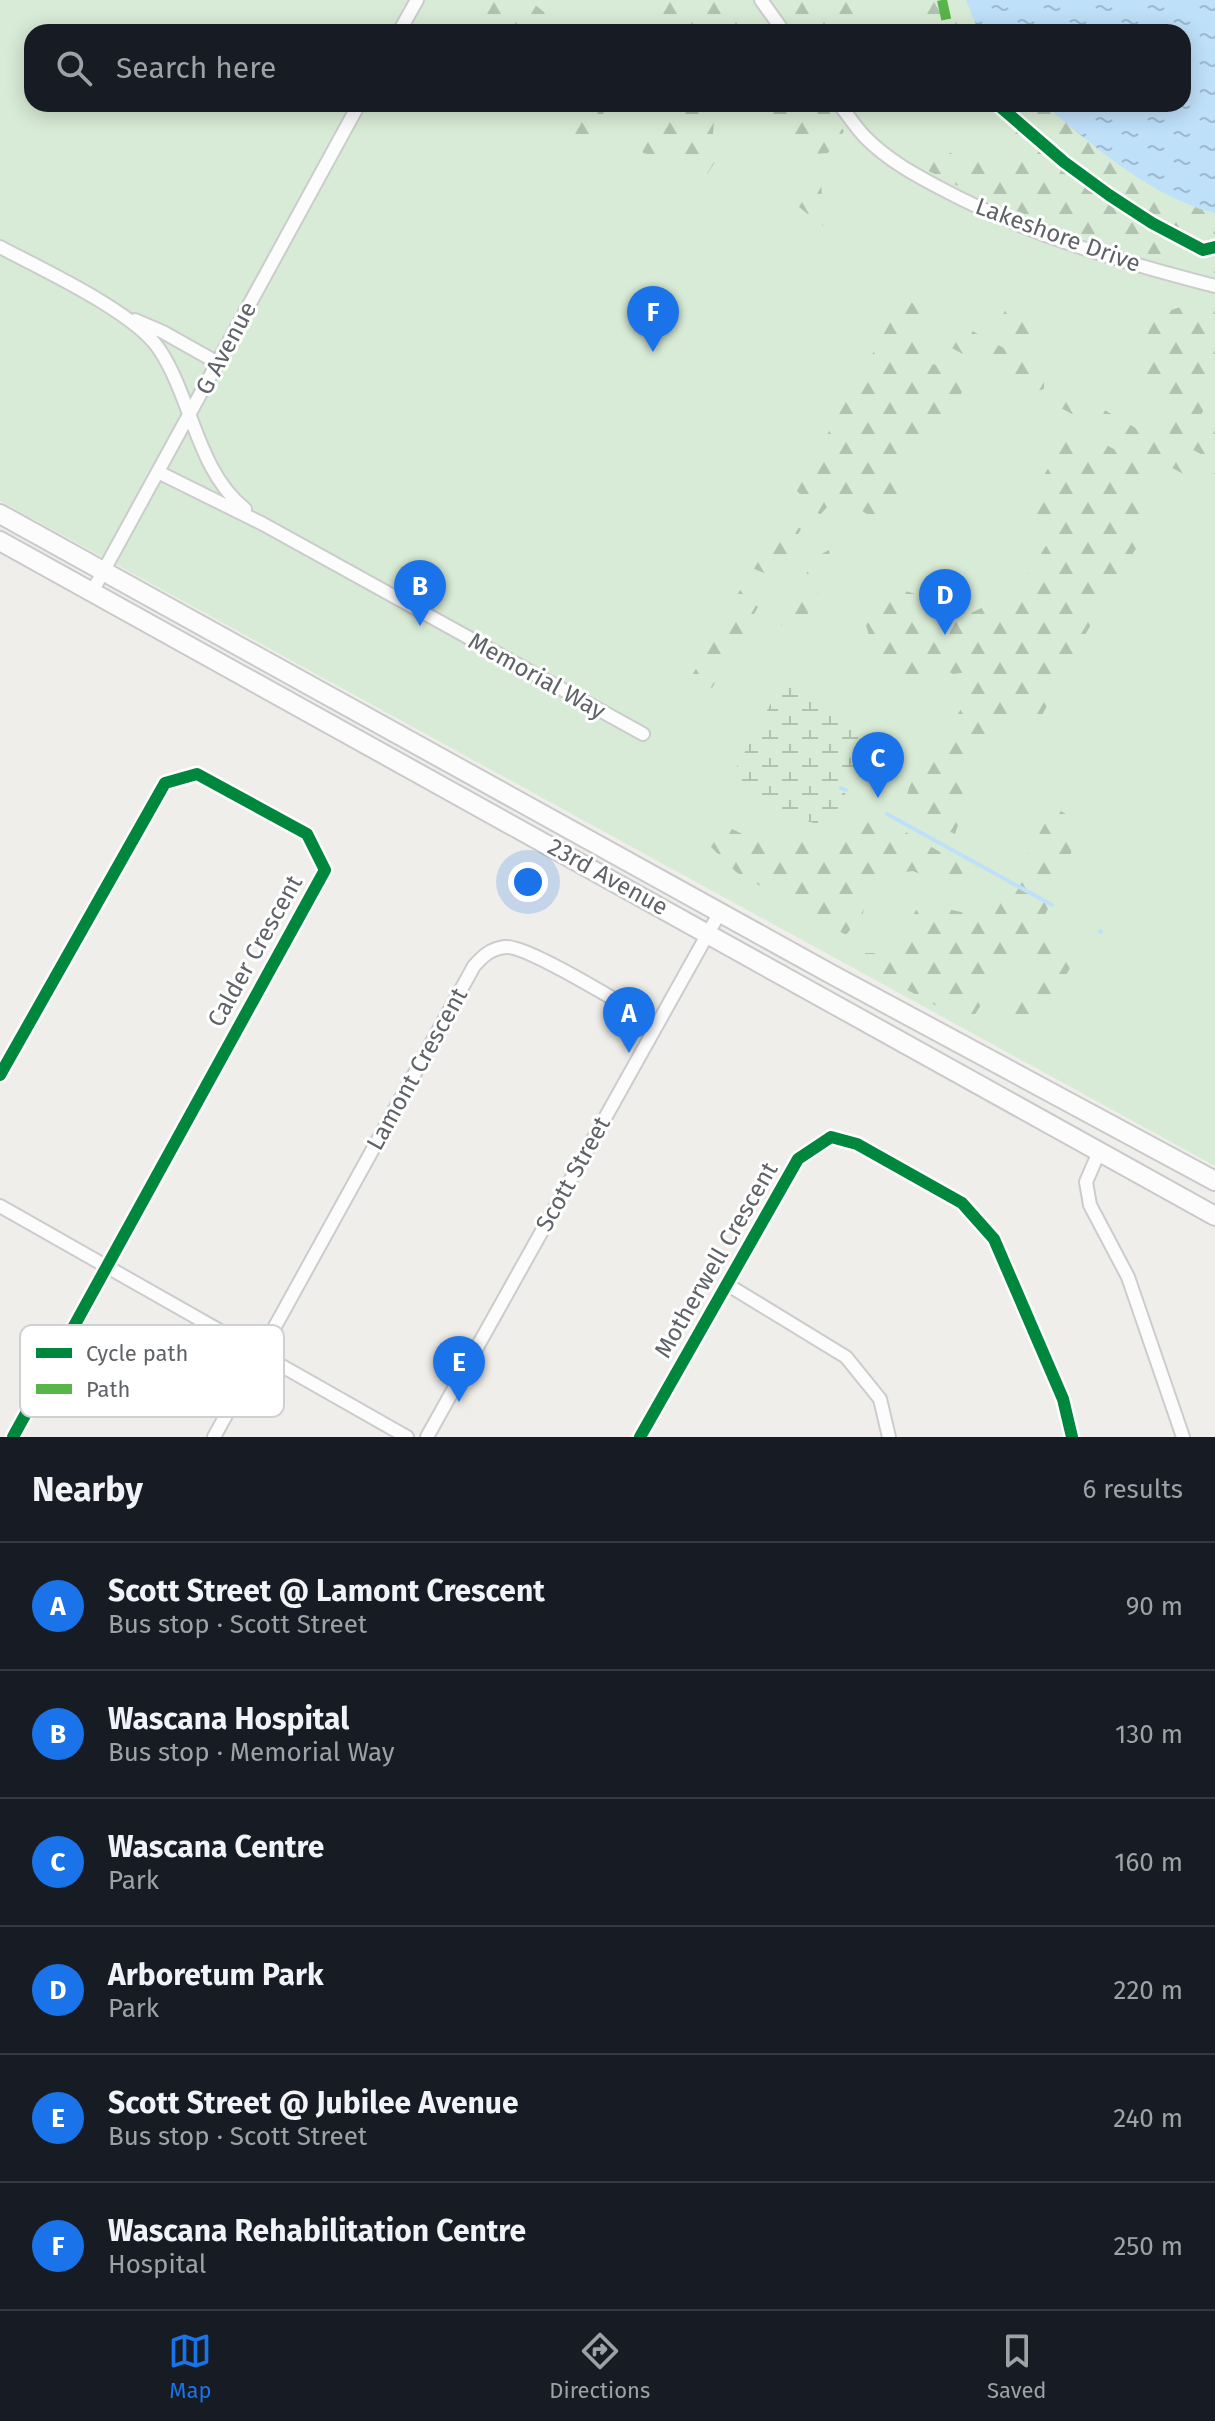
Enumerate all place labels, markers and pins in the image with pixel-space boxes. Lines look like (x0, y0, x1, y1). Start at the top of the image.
pin: F (627, 286, 679, 352)
pin: B (394, 560, 446, 626)
pin: D (919, 569, 971, 635)
pin: C (852, 732, 904, 798)
pin: A (603, 987, 655, 1053)
pin: E (433, 1336, 485, 1402)

